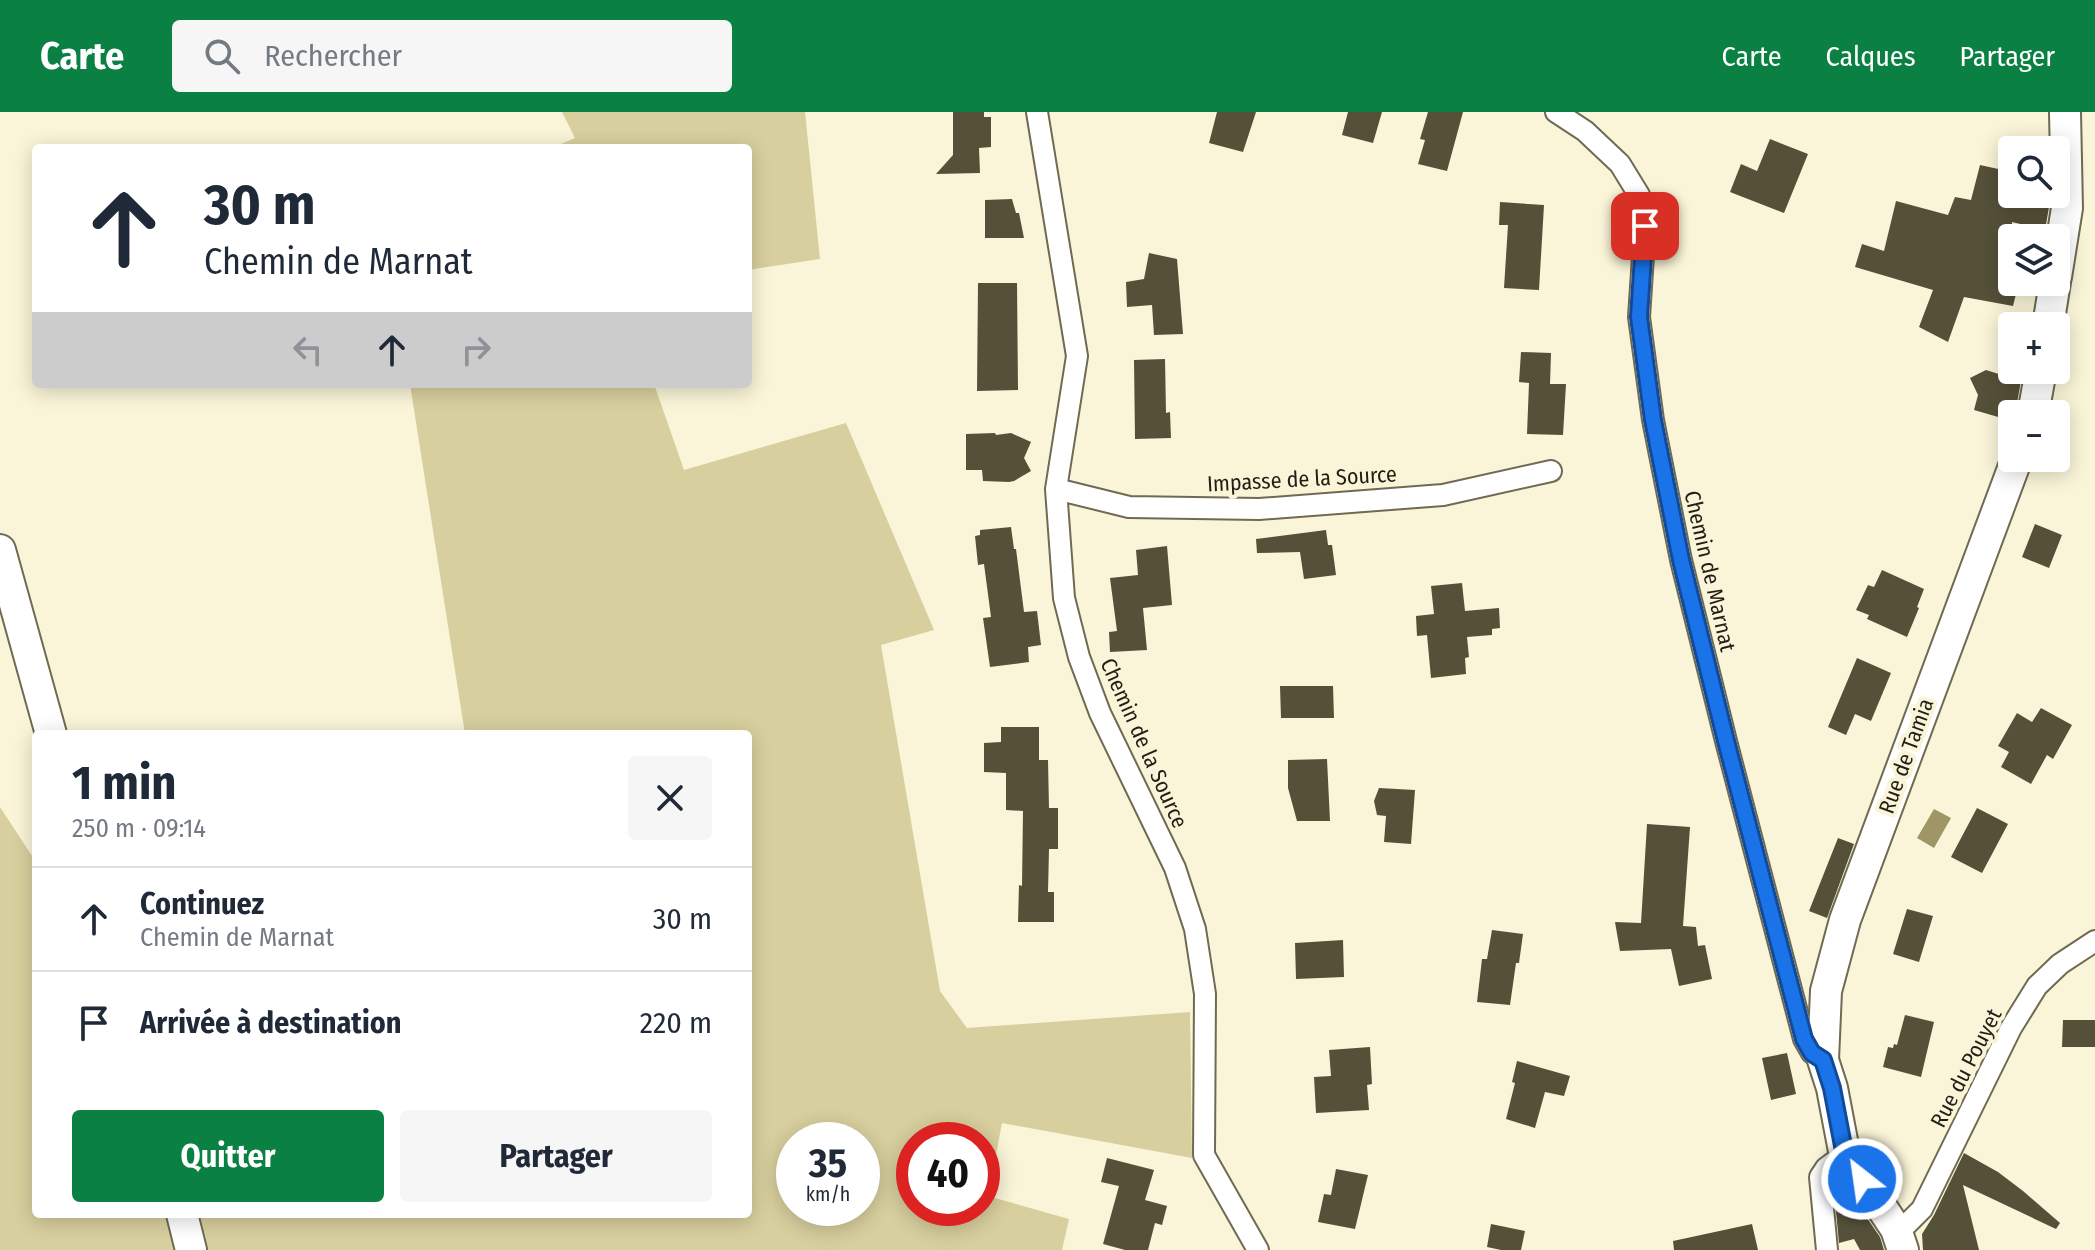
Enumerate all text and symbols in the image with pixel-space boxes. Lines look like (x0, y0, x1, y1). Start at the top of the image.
search box (172, 20, 732, 92)
text: Carte (40, 33, 124, 79)
icon: search (200, 34, 244, 78)
text: Rechercher (264, 38, 402, 74)
text: Carte (1722, 40, 1782, 73)
text: Calques (1826, 40, 1916, 73)
text: Partager (1960, 40, 2055, 73)
map controls (1998, 136, 2070, 472)
button: search (1998, 136, 2070, 208)
text: 30 m (204, 172, 315, 239)
icon: ahead (72, 176, 176, 280)
pin (1611, 192, 1679, 260)
icon: arrive (1623, 204, 1667, 248)
button: layers (1998, 224, 2070, 296)
text: Chemin de Marnat (204, 240, 473, 284)
button: + (1998, 312, 2070, 384)
icon: left (286, 328, 330, 372)
icon: ahead (370, 328, 414, 372)
icon: right (454, 328, 498, 372)
button: − (1998, 400, 2070, 472)
street label: Impasse de la Source (1207, 461, 1397, 497)
street label: Chemin de Marnat (1678, 488, 1742, 655)
street label: Chemin de la Source (1094, 654, 1194, 832)
street label: Rue de Tamia (1873, 695, 1939, 817)
text: 1 min (72, 754, 177, 812)
button: close (628, 756, 712, 840)
text: 250 m · 09:14 (72, 813, 206, 844)
text: Continuez (140, 886, 264, 922)
icon: ahead (72, 897, 116, 941)
text: 30 m (653, 901, 712, 937)
text: Chemin de Marnat (140, 922, 334, 953)
icon: arrive (72, 1001, 116, 1045)
street label: Rue du Pouyet (1925, 1003, 2008, 1132)
text: Arrivée à destination (140, 1005, 401, 1041)
text: 220 m (640, 1005, 712, 1041)
button: Quitter (72, 1110, 384, 1202)
button: Partager (400, 1110, 712, 1202)
speed limit sign: 40 (896, 1122, 1000, 1226)
position arrow (1820, 1137, 1904, 1221)
text: 35 (809, 1140, 847, 1188)
text: km/h (806, 1182, 850, 1206)

